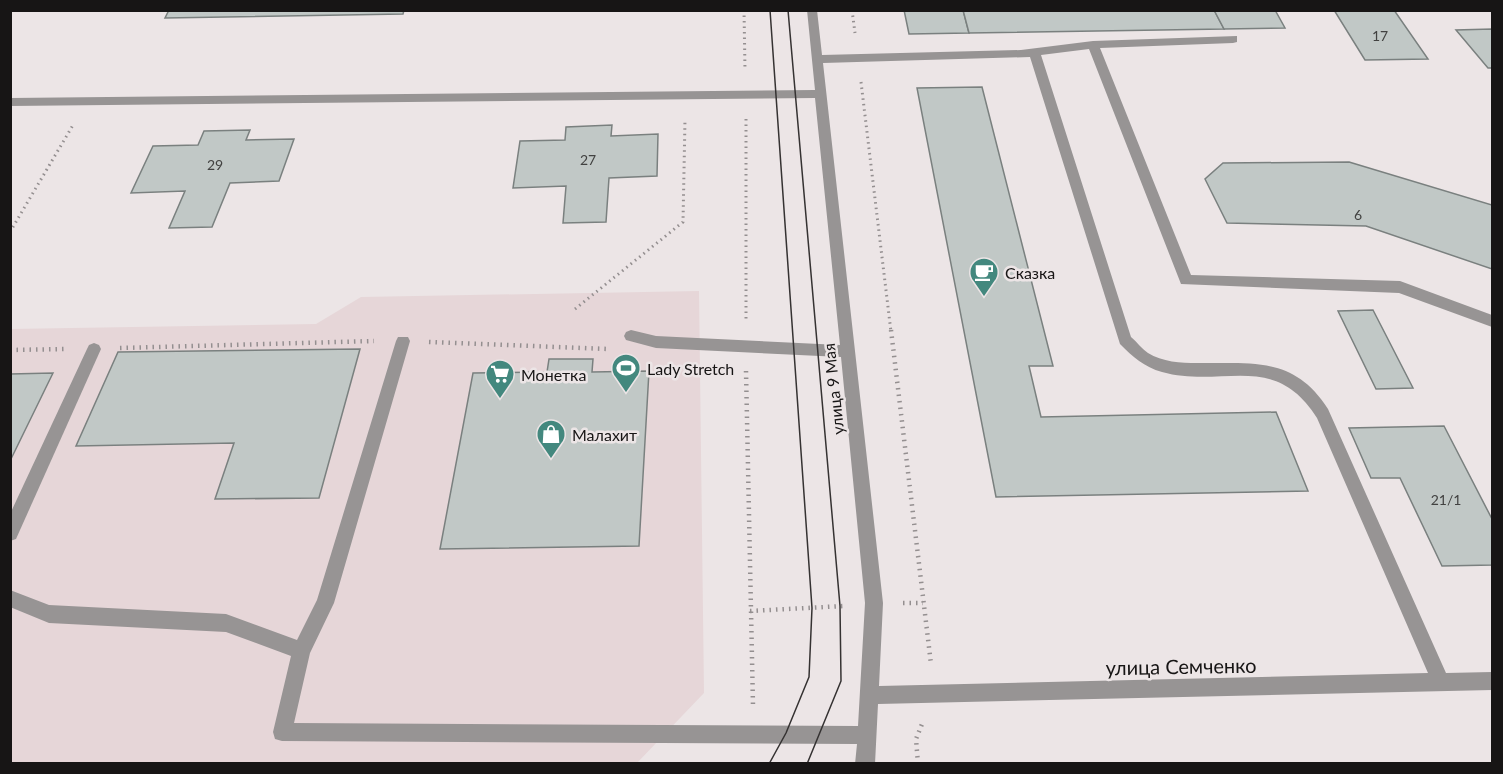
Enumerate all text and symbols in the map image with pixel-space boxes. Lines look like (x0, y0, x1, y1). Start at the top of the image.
house number: 17 (1372, 27, 1388, 44)
house number: 27 (580, 151, 596, 168)
house number: 29 (207, 156, 223, 173)
house number: 6 (1354, 206, 1362, 223)
cafe icon: Сказка (968, 256, 1000, 298)
place label: Сказка (1005, 263, 1055, 282)
street label: улица 9 Мая (819, 342, 847, 436)
sports icon: Lady Stretch (610, 352, 642, 394)
supermarket icon: Монетка (484, 358, 516, 400)
place label: Lady Stretch (647, 359, 734, 378)
place label: Монетка (521, 365, 586, 384)
shop icon: Малахит (535, 418, 567, 460)
place label: Малахит (572, 425, 637, 444)
house number: 21/1 (1431, 491, 1461, 508)
street label: улица Семченко (1105, 653, 1257, 679)

